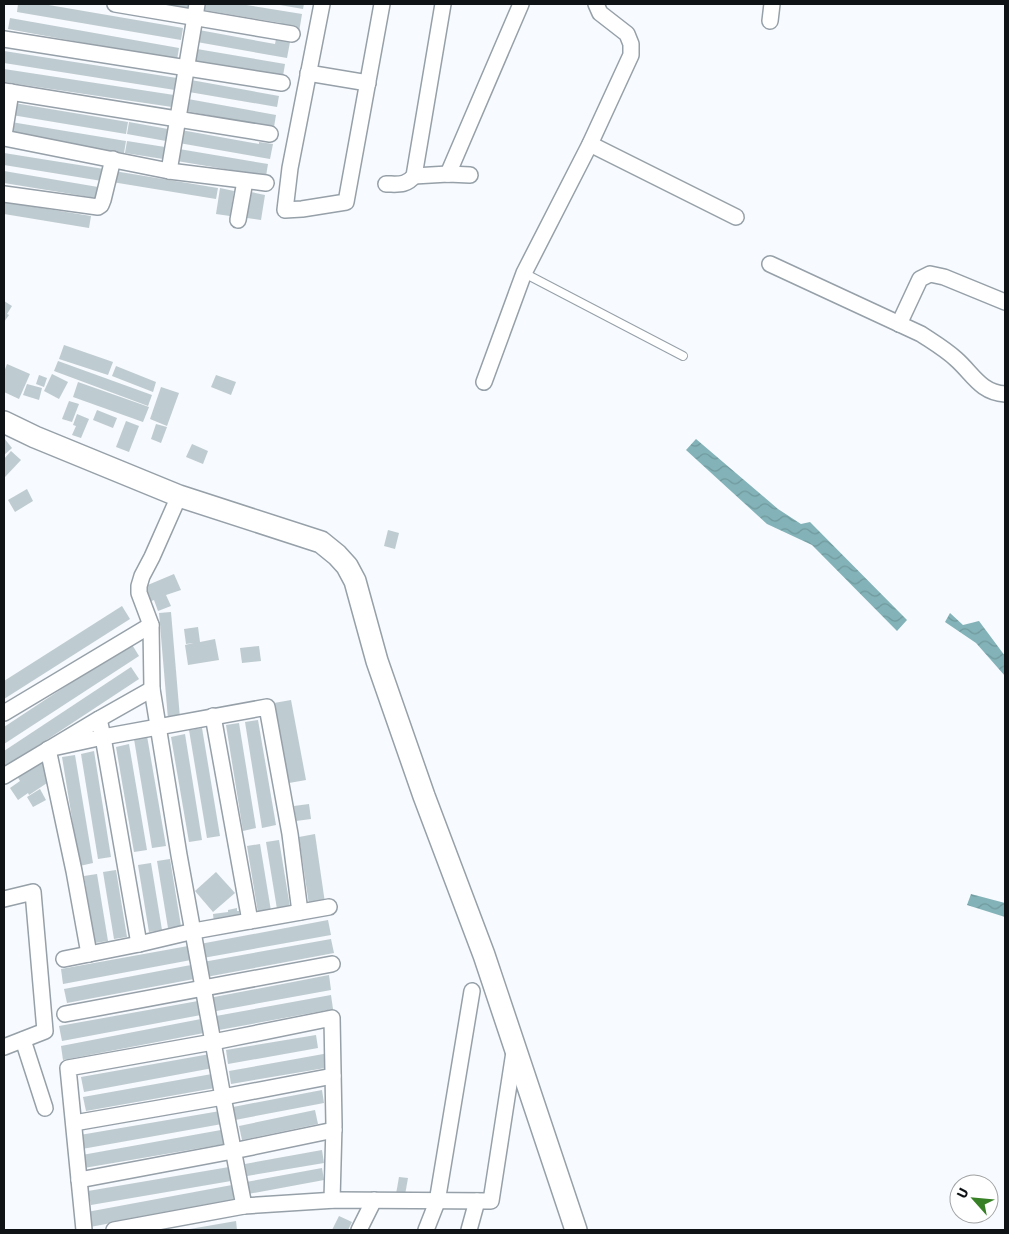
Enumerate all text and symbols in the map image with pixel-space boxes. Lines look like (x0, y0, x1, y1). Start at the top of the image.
north arrow (949, 1174, 999, 1224)
text: U (953, 1185, 973, 1201)

